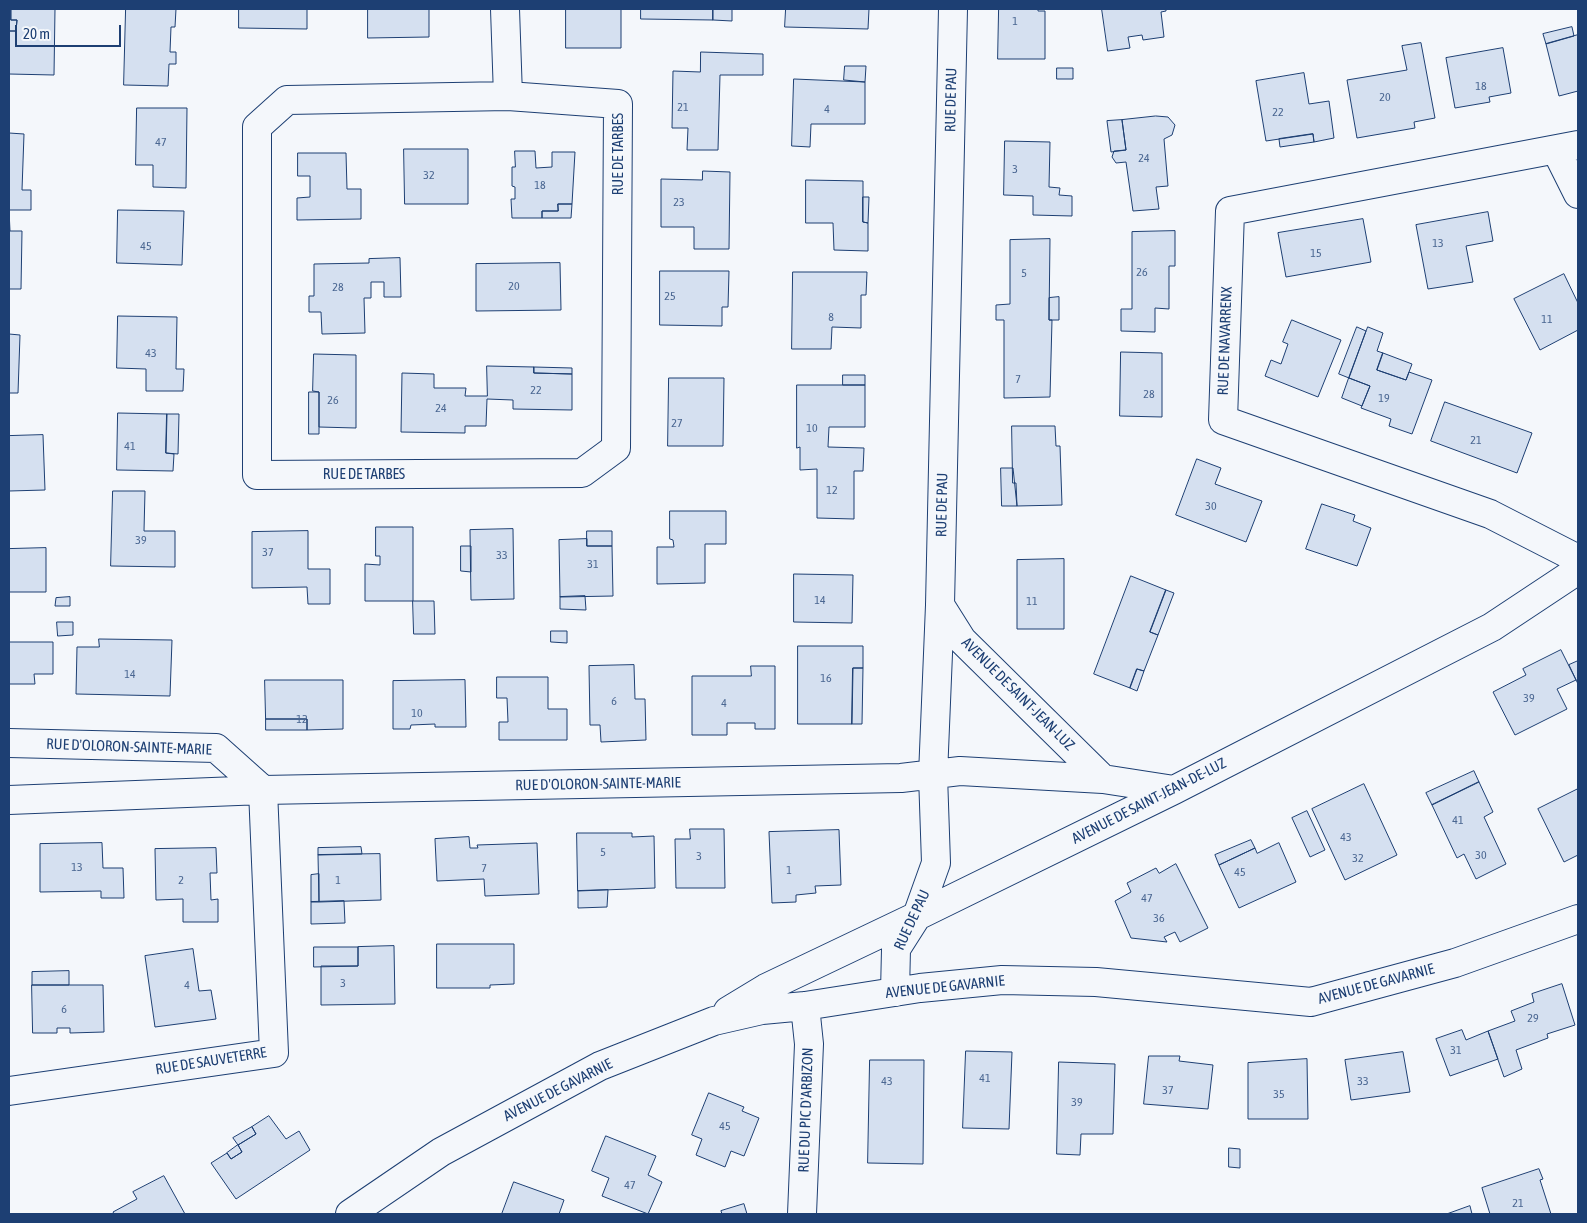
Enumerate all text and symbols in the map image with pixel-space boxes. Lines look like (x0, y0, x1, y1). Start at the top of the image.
house number: 1 (1012, 14, 1018, 28)
scale bar (18, 15, 124, 47)
text: 20 m (23, 25, 50, 42)
street label: RUE DE PAU (941, 68, 961, 132)
house number: 18 (1475, 79, 1487, 93)
house number: 20 (1379, 90, 1391, 104)
house number: 21 (677, 100, 689, 114)
house number: 4 (824, 102, 830, 116)
house number: 22 (1272, 105, 1284, 119)
street label: RUE DE TARBES (609, 113, 627, 195)
house number: 47 (155, 135, 167, 149)
house number: 24 (1138, 151, 1150, 165)
house number: 3 (1012, 162, 1018, 176)
house number: 32 (423, 168, 435, 182)
house number: 18 (534, 178, 546, 192)
house number: 23 (673, 195, 685, 209)
house number: 13 (1432, 236, 1444, 250)
house number: 45 (140, 239, 152, 253)
house number: 15 (1310, 246, 1322, 260)
house number: 26 (1136, 265, 1148, 279)
house number: 5 (1021, 266, 1027, 280)
house number: 20 (508, 279, 520, 293)
house number: 28 (332, 280, 344, 294)
street label: RUE DE NAVARRENX (1214, 286, 1236, 396)
house number: 25 (664, 289, 676, 303)
house number: 8 (828, 310, 834, 324)
house number: 11 (1541, 312, 1553, 326)
house number: 43 (145, 346, 157, 360)
house number: 7 (1015, 372, 1021, 386)
house number: 22 (530, 383, 542, 397)
house number: 28 (1143, 387, 1155, 401)
house number: 19 (1378, 391, 1390, 405)
house number: 26 (327, 393, 339, 407)
house number: 24 (435, 401, 447, 415)
house number: 27 (671, 416, 683, 430)
house number: 10 (806, 421, 818, 435)
house number: 21 (1470, 433, 1482, 447)
house number: 41 (124, 439, 136, 453)
street label: RUE DE TARBES (323, 465, 405, 483)
street label: RUE DE PAU (932, 473, 952, 537)
house number: 12 (826, 483, 838, 497)
house number: 30 (1205, 499, 1217, 513)
house number: 39 (135, 533, 147, 547)
house number: 37 (262, 545, 274, 559)
house number: 33 (496, 548, 508, 562)
house number: 31 (587, 557, 599, 571)
house number: 14 (814, 593, 826, 607)
house number: 11 (1026, 594, 1038, 608)
street label: AVENUE DE SAINT-JEAN-LUZ (958, 634, 1078, 754)
house number: 14 (124, 667, 136, 681)
house number: 16 (820, 671, 832, 685)
house number: 39 (1523, 691, 1535, 705)
house number: 6 (611, 694, 617, 708)
house number: 4 (721, 696, 727, 710)
house number: 10 (411, 706, 423, 720)
house number: 12 (296, 712, 308, 726)
street label: RUE D'OLORON-SAINTE-MARIE (46, 735, 212, 759)
street label: AVENUE DE SAINT-JEAN-DE-LUZ (1069, 754, 1229, 848)
street label: RUE D'OLORON-SAINTE-MARIE (515, 774, 681, 794)
house number: 41 (1452, 813, 1464, 827)
house number: 43 (1340, 830, 1352, 844)
house number: 5 (600, 845, 606, 859)
house number: 30 (1475, 848, 1487, 862)
house number: 3 (696, 849, 702, 863)
house number: 32 (1352, 851, 1364, 865)
house number: 13 (71, 860, 83, 874)
house number: 7 (481, 861, 487, 875)
house number: 1 (786, 863, 792, 877)
house number: 45 (1234, 865, 1246, 879)
house number: 2 (178, 873, 184, 887)
house number: 1 (335, 873, 341, 887)
street label: RUE DE PAU (890, 887, 934, 953)
house number: 47 (1141, 891, 1153, 905)
house number: 36 (1153, 911, 1165, 925)
street label: AVENUE DE GAVARNIE (1316, 960, 1436, 1008)
street label: AVENUE DE GAVARNIE (885, 972, 1005, 1002)
house number: 3 (340, 976, 346, 990)
house number: 4 (184, 978, 190, 992)
house number: 6 (61, 1002, 67, 1016)
house number: 29 (1527, 1011, 1539, 1025)
street label: RUE DE SAUVETERRE (154, 1043, 268, 1079)
house number: 31 (1450, 1043, 1462, 1057)
street label: RUE DU PIC D'ARBIZON (795, 1047, 817, 1173)
street label: AVENUE DE GAVARNIE (501, 1055, 615, 1125)
house number: 41 (979, 1071, 991, 1085)
house number: 43 (881, 1074, 893, 1088)
house number: 33 (1357, 1074, 1369, 1088)
house number: 37 (1162, 1083, 1174, 1097)
house number: 35 (1273, 1087, 1285, 1101)
house number: 39 (1071, 1095, 1083, 1109)
house number: 45 (719, 1119, 731, 1133)
house number: 47 (624, 1178, 636, 1192)
house number: 21 (1512, 1196, 1524, 1210)

